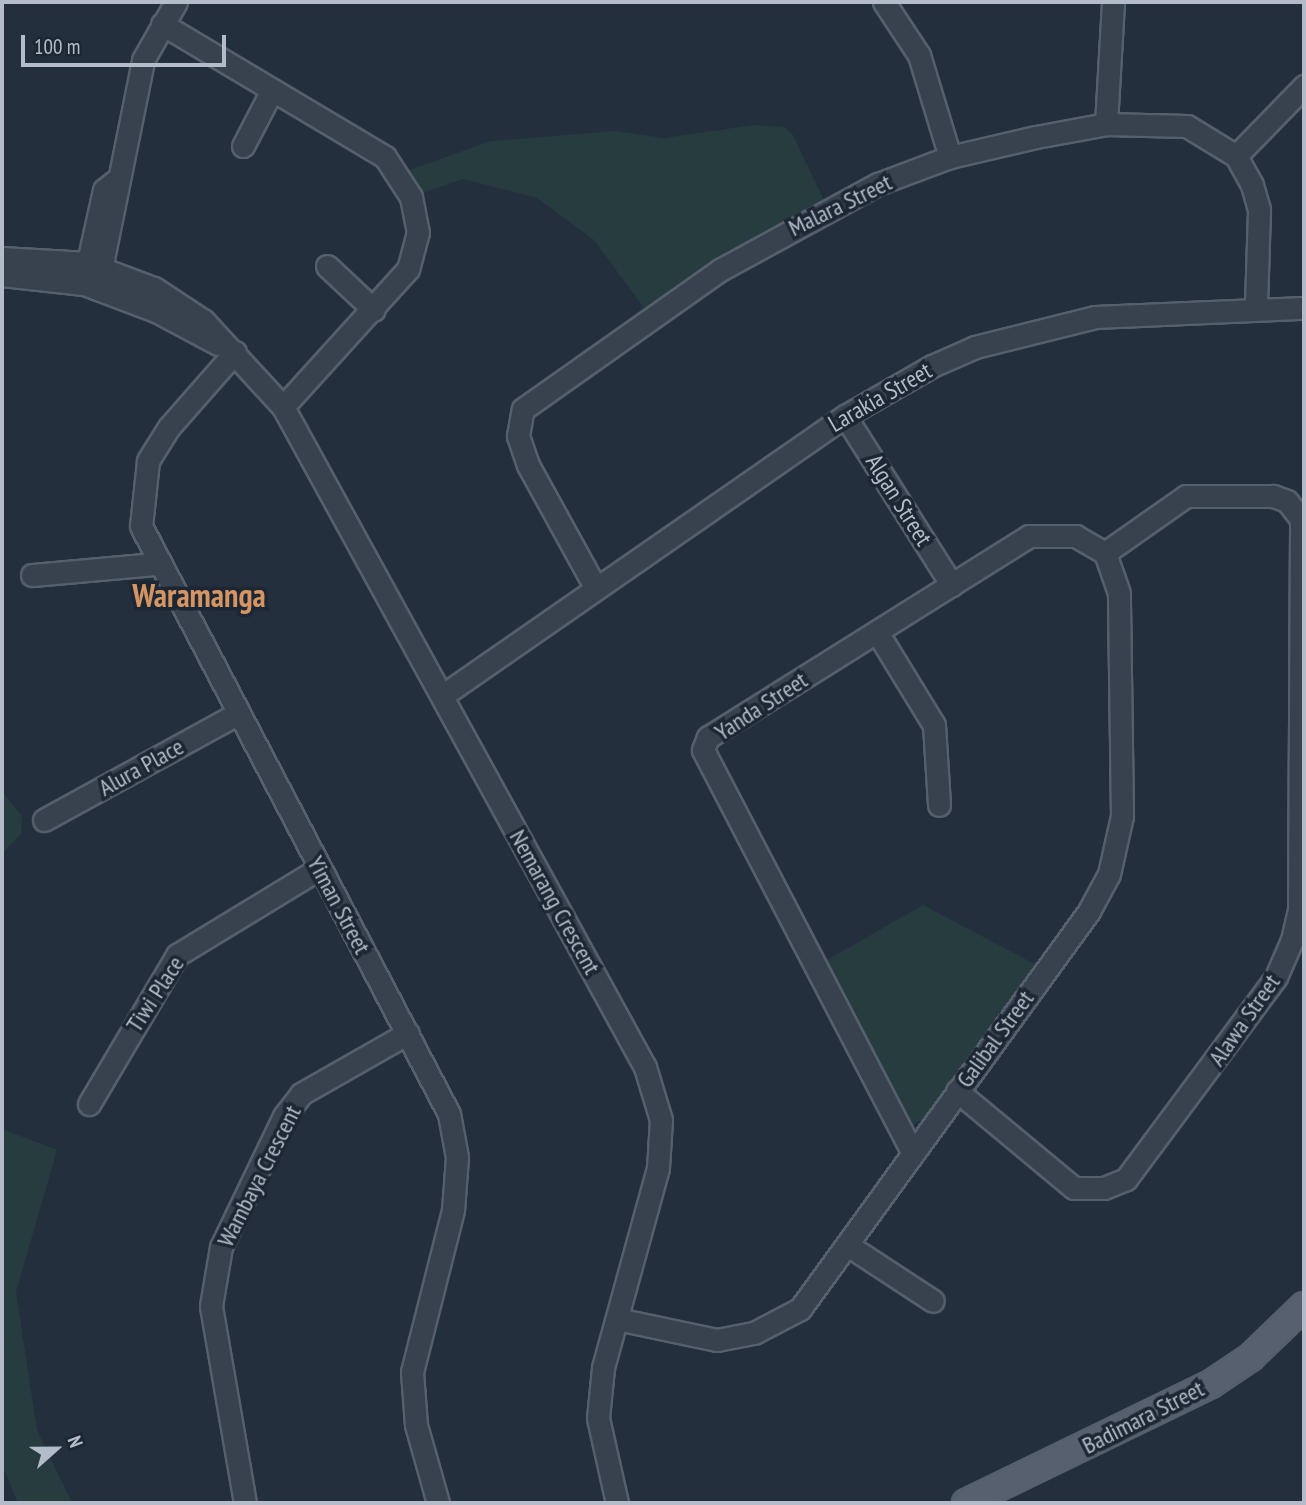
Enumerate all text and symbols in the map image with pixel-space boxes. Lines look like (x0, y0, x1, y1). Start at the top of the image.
scale bar (24, 21, 229, 65)
text: 100 m (34, 33, 80, 60)
street label: Malara Street (784, 168, 896, 242)
street label: Larakia Street (823, 356, 937, 438)
street label: Algan Street (860, 449, 938, 551)
district label: Waramanga (132, 576, 266, 614)
street label: Yanda Street (709, 665, 813, 747)
street label: Alura Place (93, 732, 189, 802)
street label: Nemarang Crescent (503, 825, 607, 979)
street label: Yiman Street (301, 851, 377, 959)
street label: Tiwi Place (120, 951, 190, 1037)
street label: Alawa Street (1202, 969, 1286, 1071)
street label: Galibal Street (950, 985, 1040, 1093)
street label: Wambaya Crescent (211, 1101, 307, 1251)
street label: Badimara Street (1077, 1374, 1209, 1460)
north arrow (21, 1414, 91, 1484)
text: N (63, 1432, 89, 1451)

